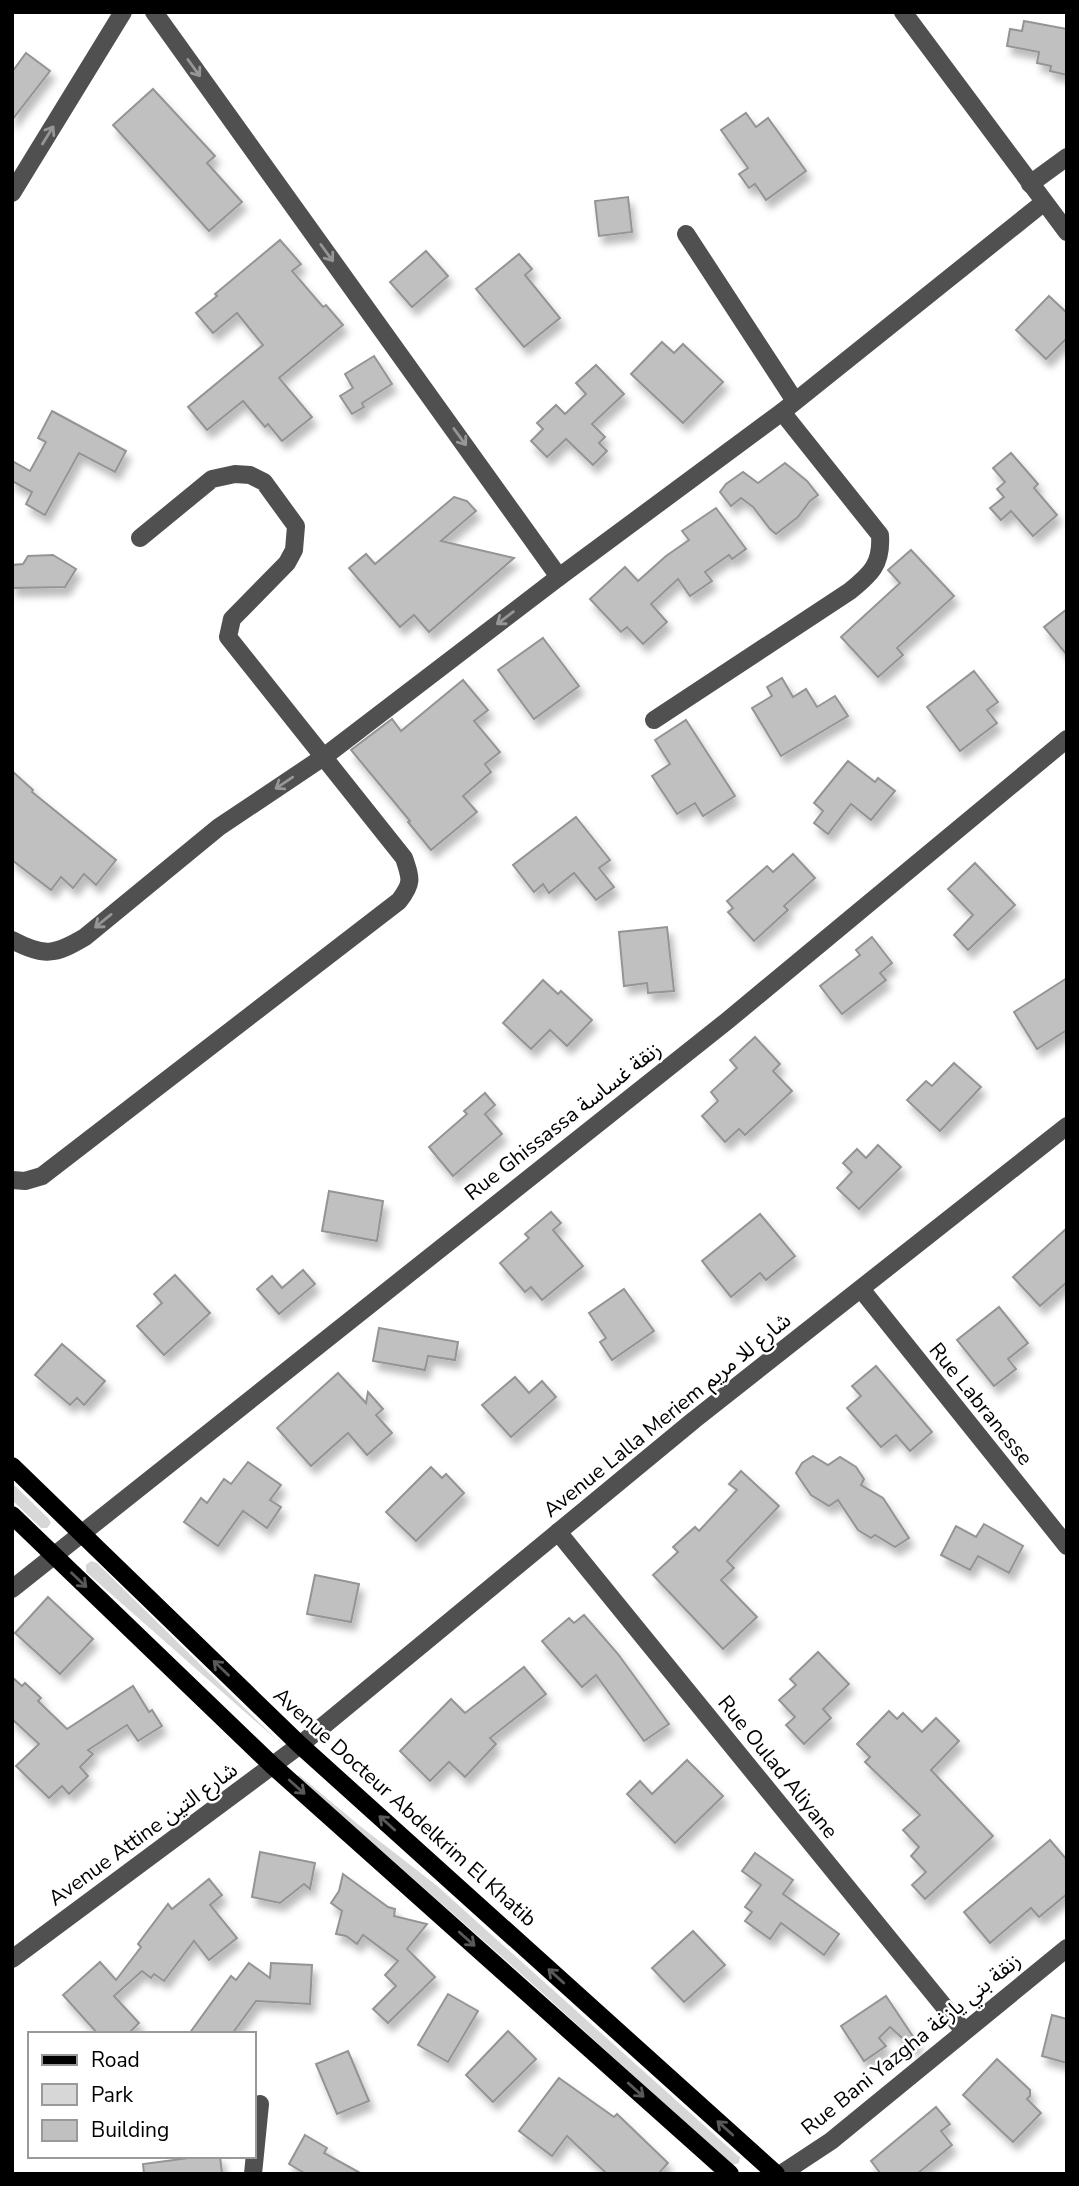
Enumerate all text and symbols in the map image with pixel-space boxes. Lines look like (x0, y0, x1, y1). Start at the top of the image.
one-way arrow (187, 58, 201, 77)
one-way arrow (41, 125, 55, 145)
one-way arrow (319, 243, 334, 262)
one-way arrow (452, 427, 467, 446)
one-way arrow (496, 610, 515, 625)
one-way arrow (275, 776, 294, 791)
one-way arrow (95, 914, 113, 929)
street label: Rue Ghissassa زنقة غساسة (459, 1035, 667, 1207)
street label: Avenue Lalla Meriem شارع للا مريم (537, 1306, 797, 1525)
street label: Rue Labranesse (923, 1337, 1039, 1471)
one-way arrow (70, 1571, 87, 1588)
one-way arrow (213, 1659, 230, 1676)
street label: Avenue Docteur Abdelkrim El Khatib (267, 1681, 543, 1933)
street label: Rue Oulad Aliyane (712, 1690, 844, 1844)
street label: Avenue Attine شارع التين (43, 1756, 244, 1913)
one-way arrow (288, 1779, 306, 1795)
one-way arrow (379, 1815, 396, 1832)
one-way arrow (458, 1931, 476, 1947)
street label: Rue Bani Yazgha زنقة بني يازغة (795, 1947, 1028, 2143)
one-way arrow (548, 1967, 565, 1984)
legend (28, 2032, 256, 2158)
text: Road (91, 2046, 140, 2074)
text: Park (91, 2081, 133, 2109)
one-way arrow (627, 2082, 645, 2098)
text: Building (91, 2116, 169, 2144)
one-way arrow (716, 2120, 734, 2136)

